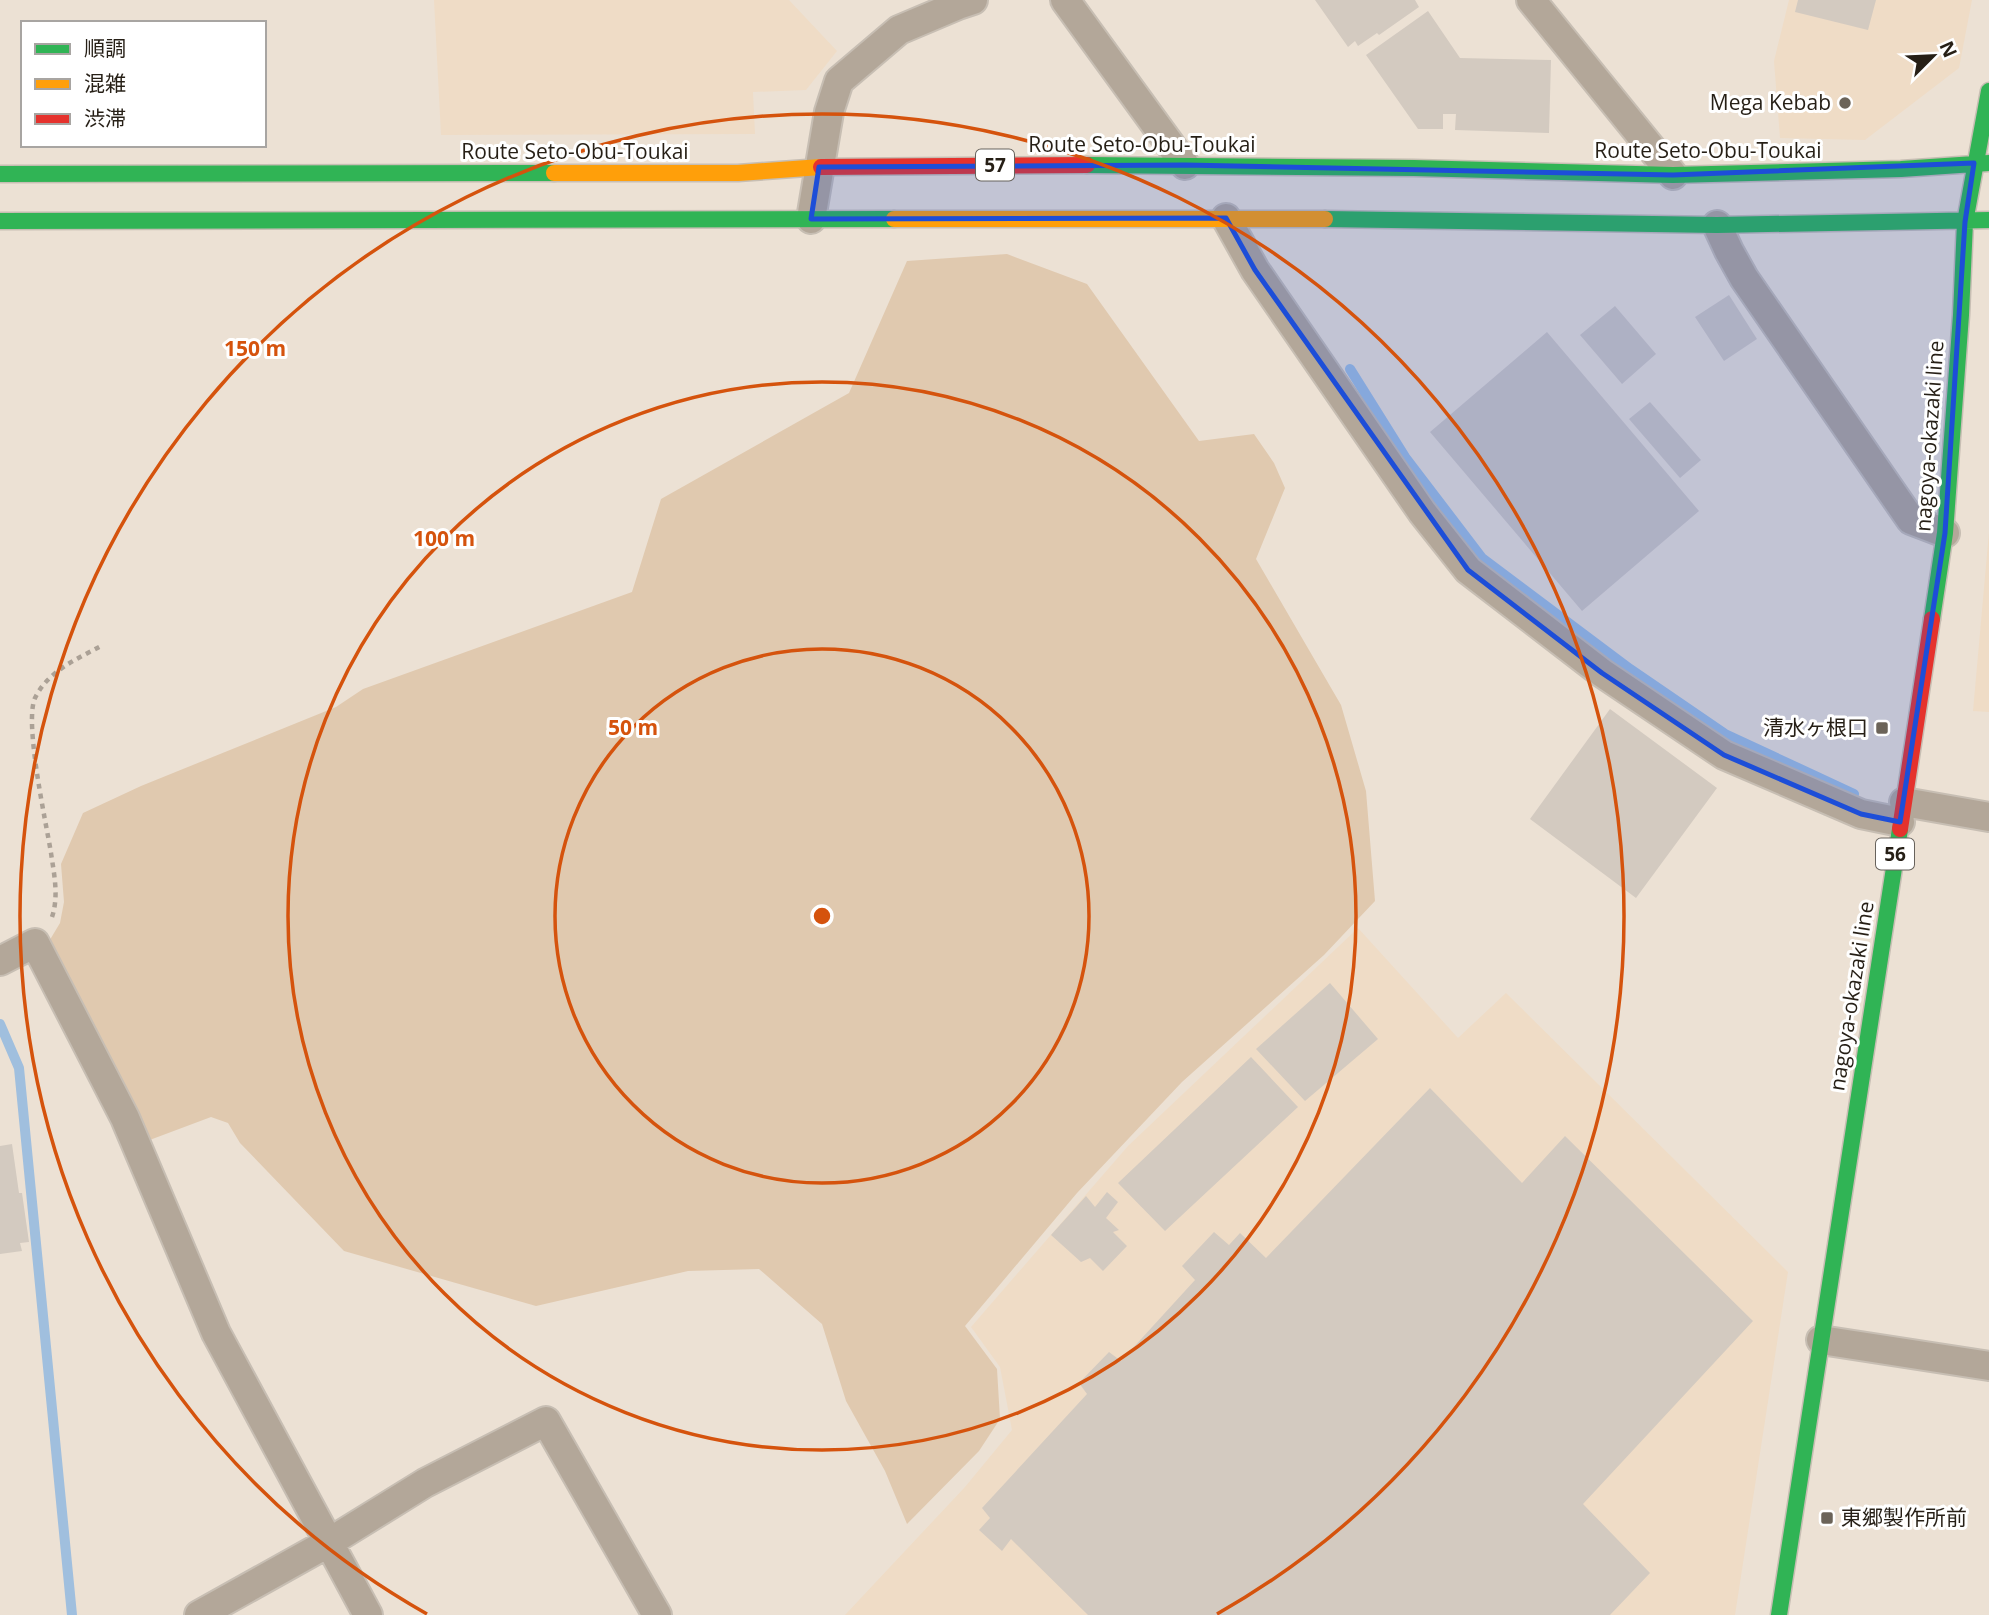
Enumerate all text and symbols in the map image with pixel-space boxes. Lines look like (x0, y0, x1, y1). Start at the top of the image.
legend (21, 21, 266, 147)
north arrow (1898, 21, 1968, 91)
text: 順調 (84, 34, 126, 62)
text: N (1934, 37, 1964, 61)
text: 混雑 (84, 69, 126, 97)
place label: Mega Kebab (1710, 88, 1831, 116)
marker: Mega Kebab (1837, 95, 1853, 111)
text: 渋滞 (84, 104, 126, 132)
street label: Route Seto-Obu-Toukai (1028, 130, 1256, 158)
street label: Route Seto-Obu-Toukai (1594, 136, 1822, 164)
street label: Route Seto-Obu-Toukai (461, 137, 689, 165)
road number: 57 (976, 150, 1014, 181)
text: 150 m (224, 334, 286, 362)
street label: nagoya-okazaki line (1908, 339, 1950, 532)
text: 100 m (413, 524, 475, 552)
text: 50 m (608, 713, 658, 741)
place label: 清水ヶ根口 (1763, 713, 1868, 741)
marker: 清水ヶ根口 (1874, 720, 1890, 736)
road number: 56 (1876, 838, 1914, 870)
street label: nagoya-okazaki line (1822, 899, 1880, 1093)
centre of rings (810, 904, 834, 928)
place label: 東郷製作所前 (1841, 1503, 1967, 1531)
marker: 東郷製作所前 (1819, 1510, 1835, 1526)

